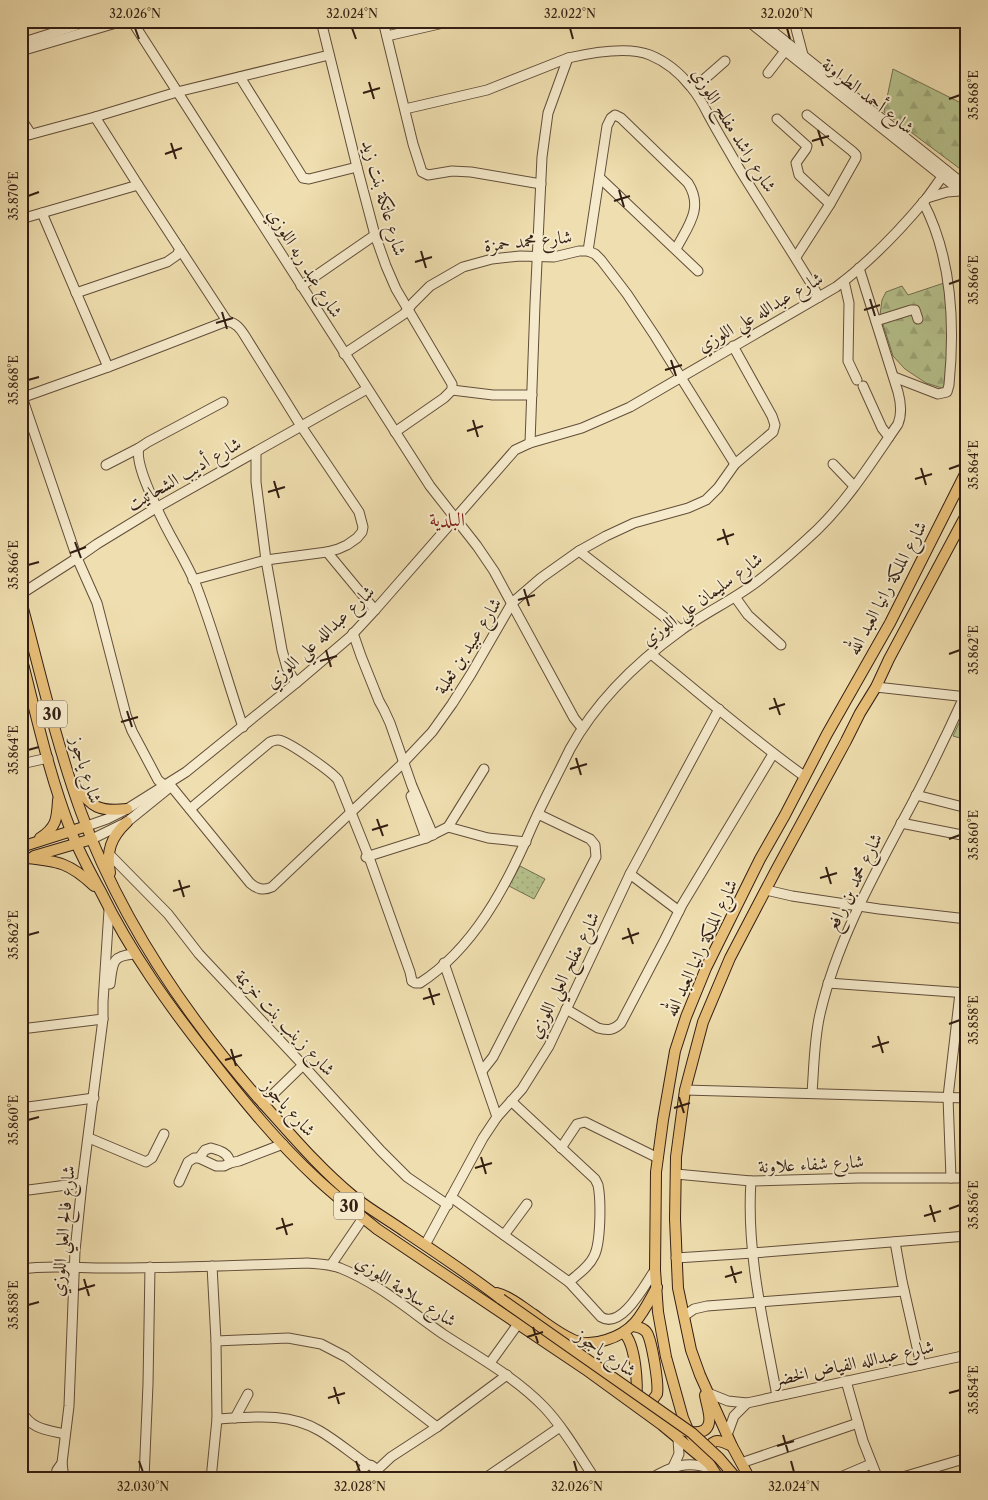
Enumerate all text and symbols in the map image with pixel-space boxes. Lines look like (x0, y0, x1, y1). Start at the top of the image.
text: 32.026°N (109, 6, 161, 21)
text: 32.024°N (326, 6, 378, 21)
text: 32.022°N (544, 6, 596, 21)
text: 32.020°N (761, 6, 813, 21)
street label: شارع أحمد الطراونة (815, 52, 920, 142)
street label: شارع راشد مفلح اللوزي (683, 64, 781, 199)
text: 35.868°E (966, 70, 981, 120)
street label: شارع عاتكة بنت زيد (353, 138, 411, 260)
text: 35.870°E (6, 171, 21, 221)
street label: شارع عبد ربه اللوزي (259, 204, 347, 324)
street label: شارع محمد حمزة (483, 225, 574, 261)
text: 35.866°E (966, 255, 981, 305)
street label: شارع عبدالله علي اللوزي (693, 267, 830, 362)
text: 35.868°E (6, 355, 21, 405)
street label: شارع أديب الشحاتيت (122, 431, 247, 519)
text: 35.864°E (966, 440, 981, 490)
district label: البلدية (429, 508, 465, 532)
street label: شارع الملكة رانيا العبد الله (840, 516, 935, 661)
text: 35.866°E (6, 540, 21, 590)
street label: شارع سليمان علي اللوزي (637, 548, 770, 655)
street label: شارع عبدالله علي اللوزي (261, 581, 383, 698)
street label: شارع عبيد بن ثعلبة (430, 594, 510, 700)
text: 35.862°E (966, 625, 981, 675)
road number: 30 (37, 701, 67, 728)
text: 35.864°E (6, 725, 21, 775)
street label: شارع ياجوز (61, 732, 107, 807)
text: 35.860°E (966, 810, 981, 860)
street label: شارع محمد بن رافع (821, 830, 892, 937)
street label: شارع الملكة رانيا العبد الله (657, 875, 746, 1022)
street label: شارع مفلح العلي اللوزي (524, 908, 610, 1045)
text: 35.862°E (6, 910, 21, 960)
street label: شارع زينب بنت خزيمة (227, 965, 340, 1083)
text: 35.858°E (966, 995, 981, 1045)
street label: شارع ياجوز (254, 1074, 320, 1144)
text: 35.860°E (6, 1095, 21, 1145)
street label: شارع شفاء علاونة (758, 1150, 865, 1182)
street label: شارع فالح العلي اللوزي (46, 1165, 86, 1298)
text: 35.856°E (966, 1181, 981, 1229)
road number: 30 (334, 1192, 364, 1220)
street label: شارع سلامة اللوزي (349, 1250, 460, 1335)
text: 35.858°E (6, 1280, 21, 1330)
street label: شارع ياجوز (568, 1323, 640, 1385)
street label: شارع عبدالله الفياض الخضر (770, 1335, 937, 1395)
text: 35.854°E (966, 1366, 981, 1415)
text: 32.030°N (117, 1479, 169, 1494)
text: 32.028°N (334, 1479, 386, 1494)
text: 32.026°N (551, 1479, 603, 1494)
text: 32.024°N (768, 1479, 820, 1494)

